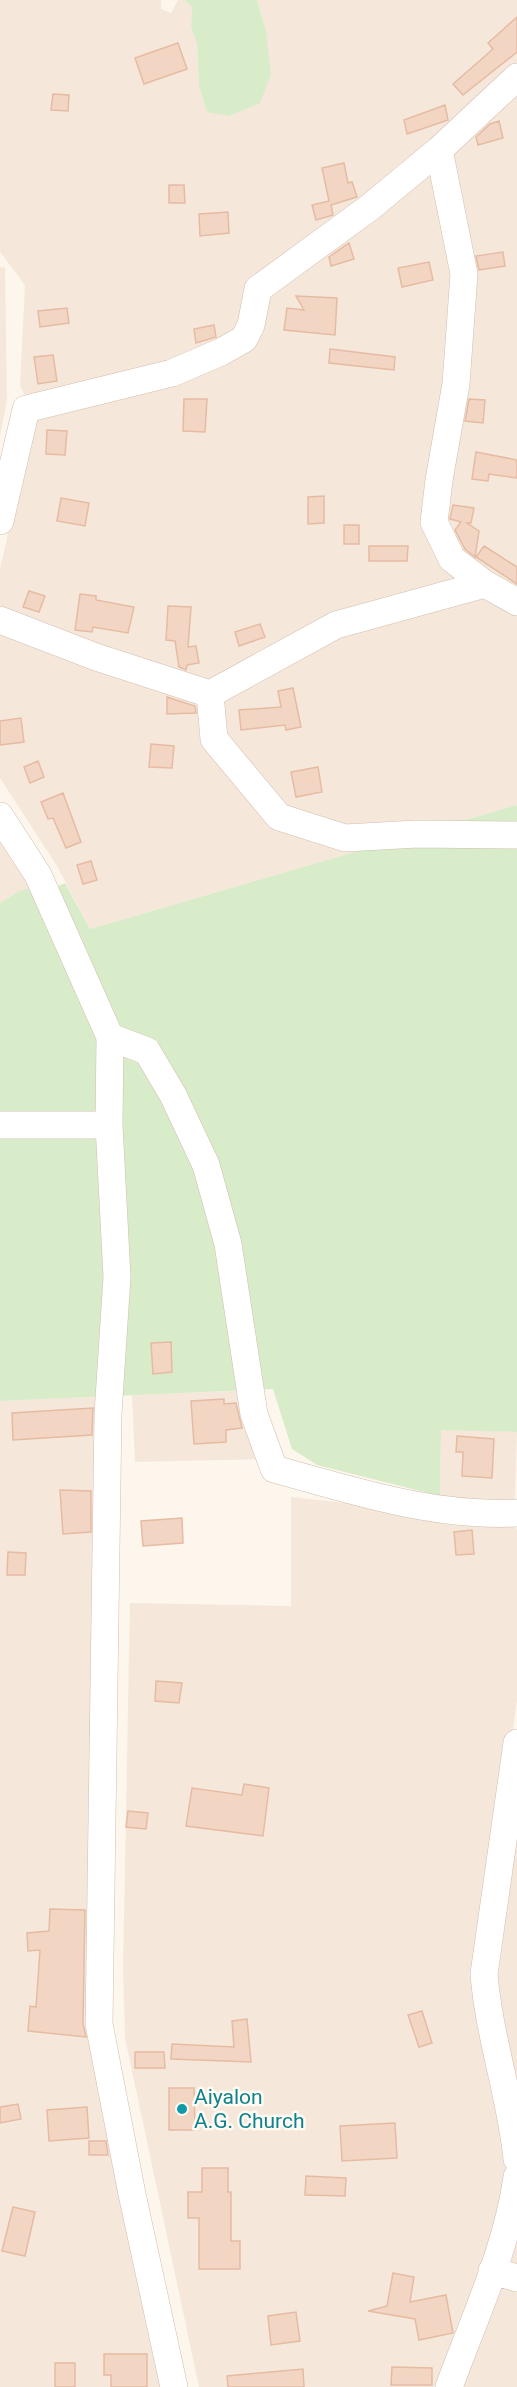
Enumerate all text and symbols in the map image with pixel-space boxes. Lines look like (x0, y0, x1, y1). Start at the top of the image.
place label: Aiyalon A.G. Church (194, 2085, 305, 2133)
marker: Aiyalon A.G. Church (175, 2102, 189, 2116)

